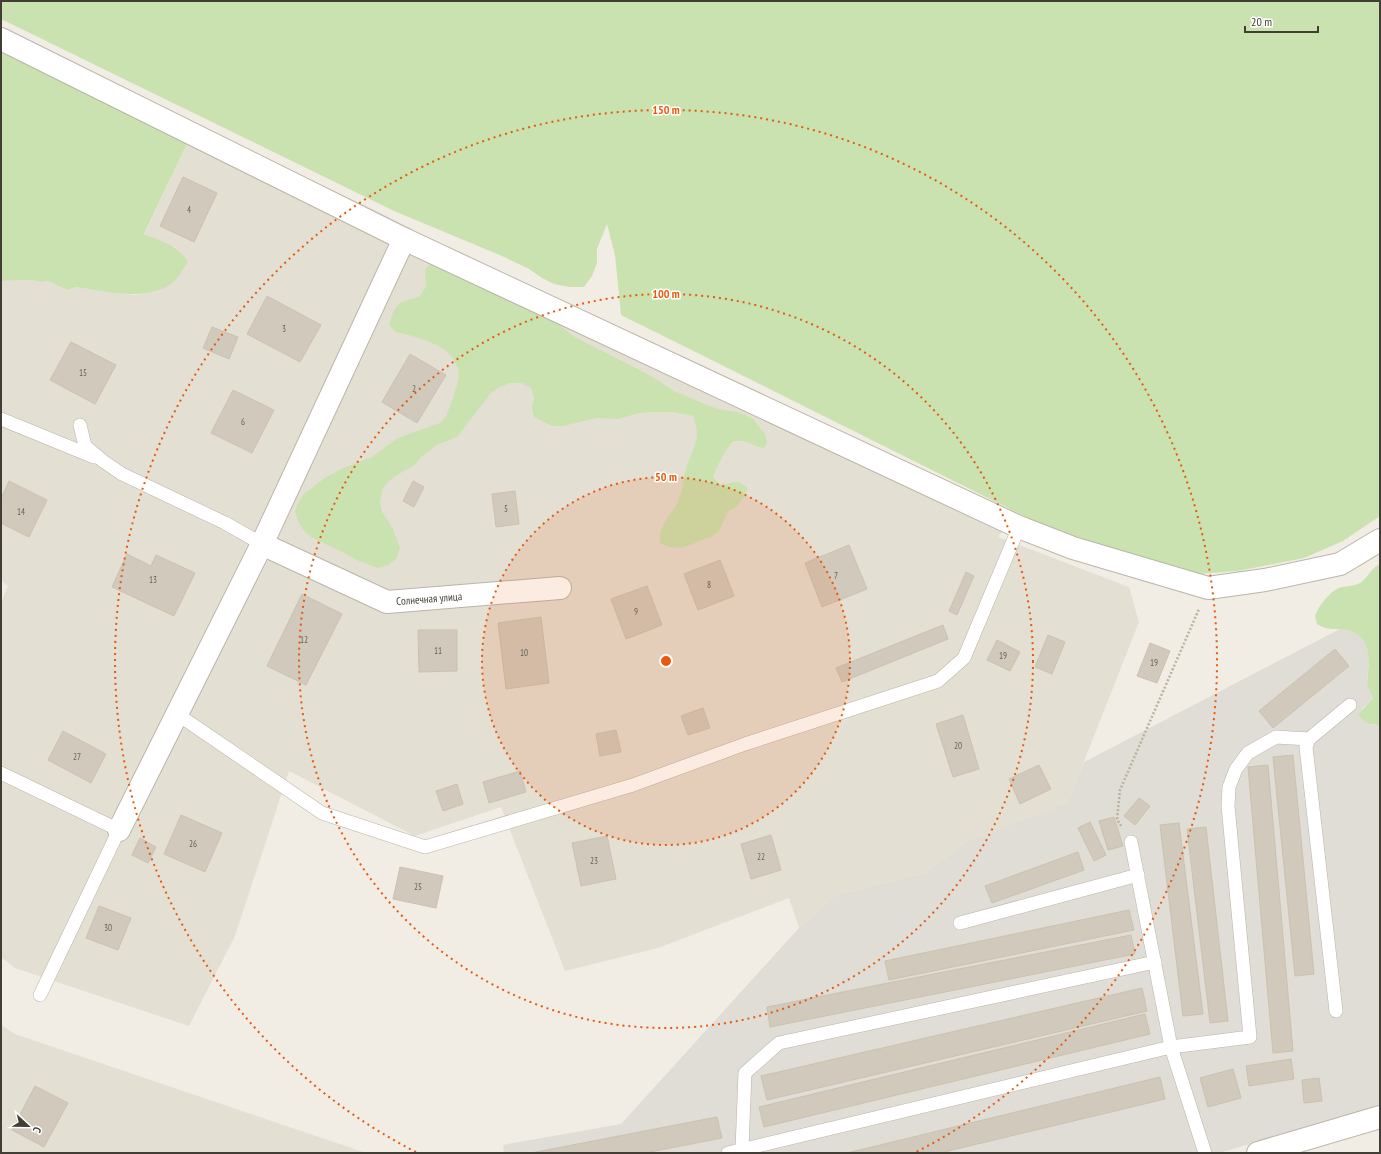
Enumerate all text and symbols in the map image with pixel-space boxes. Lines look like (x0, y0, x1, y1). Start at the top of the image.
scale bar (1245, 8, 1318, 34)
text: 20 m (1251, 14, 1272, 29)
text: 150 m (652, 102, 680, 117)
house number: 4 (187, 204, 191, 215)
text: 100 m (652, 286, 680, 301)
house number: 3 (282, 323, 286, 334)
house number: 15 (79, 367, 87, 378)
house number: 2 (412, 383, 416, 394)
house number: 6 (241, 416, 245, 427)
text: 50 m (655, 469, 677, 484)
house number: 5 (504, 503, 508, 514)
house number: 14 (17, 506, 25, 517)
house number: 7 (834, 570, 838, 581)
house number: 13 (149, 574, 157, 585)
house number: 8 (707, 579, 711, 590)
street label: Солнечная улица (396, 589, 463, 608)
house number: 9 (634, 606, 638, 617)
house number: 12 (300, 634, 308, 645)
house number: 11 (434, 645, 442, 656)
house number: 10 (520, 647, 528, 658)
house number: 19 (999, 650, 1007, 661)
centre of rings (659, 654, 673, 668)
house number: 19 (1150, 657, 1158, 668)
house number: 20 (954, 740, 962, 751)
house number: 27 (73, 751, 81, 762)
house number: 26 (189, 838, 197, 849)
house number: 22 (757, 851, 765, 862)
house number: 23 (590, 855, 598, 866)
house number: 25 (414, 881, 422, 892)
house number: 30 (104, 922, 112, 933)
north arrow (8, 1106, 48, 1146)
text: С (30, 1125, 45, 1135)

